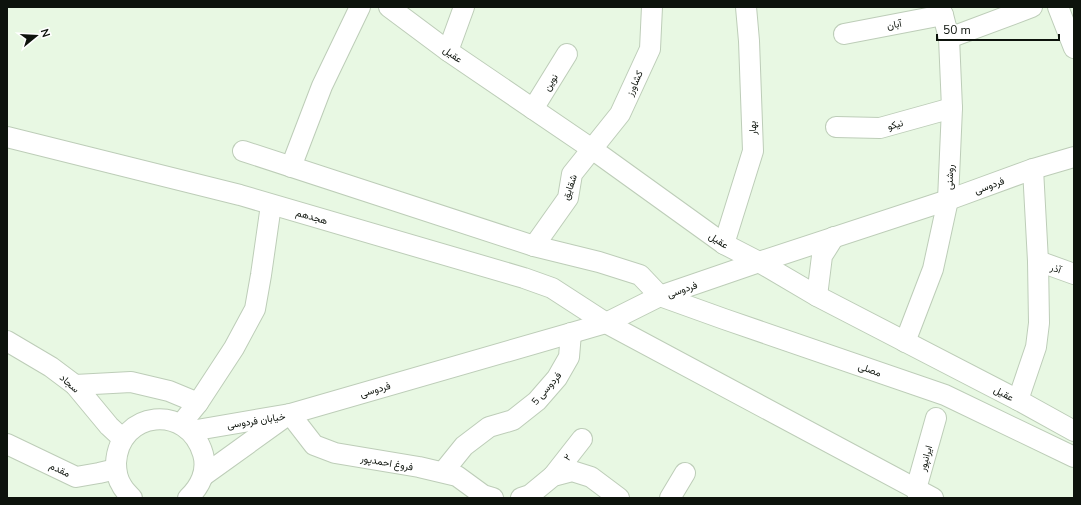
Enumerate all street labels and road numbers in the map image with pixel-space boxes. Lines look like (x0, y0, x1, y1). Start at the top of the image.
street label: آبان (886, 17, 903, 33)
street label: عقیل (440, 43, 465, 67)
street label: کشاورز (623, 68, 647, 99)
street label: نوین (540, 71, 562, 94)
street label: نیکو (886, 116, 905, 134)
street label: بهار (746, 121, 760, 136)
street label: روشنی (942, 164, 958, 190)
street label: شقایق (559, 173, 581, 202)
street label: فردوسی (972, 174, 1007, 198)
street label: هجدهم (294, 206, 329, 228)
street label: عقیل (706, 229, 731, 252)
street label: آذر (1047, 260, 1064, 277)
street label: فردوسی (665, 278, 700, 302)
street label: مصلی (856, 359, 883, 380)
street label: 5 فردوسی (528, 369, 565, 408)
street label: سجاد (56, 371, 82, 396)
street label: فردوسی (358, 379, 393, 401)
street label: عقیل (991, 383, 1016, 405)
street label: خیابان فردوسی (226, 409, 287, 433)
street label: ایرانپور (916, 444, 936, 474)
street label: فروغ احمدپور (358, 451, 415, 475)
street label: ۲ (561, 451, 575, 464)
street label: مقدم (47, 459, 72, 481)

